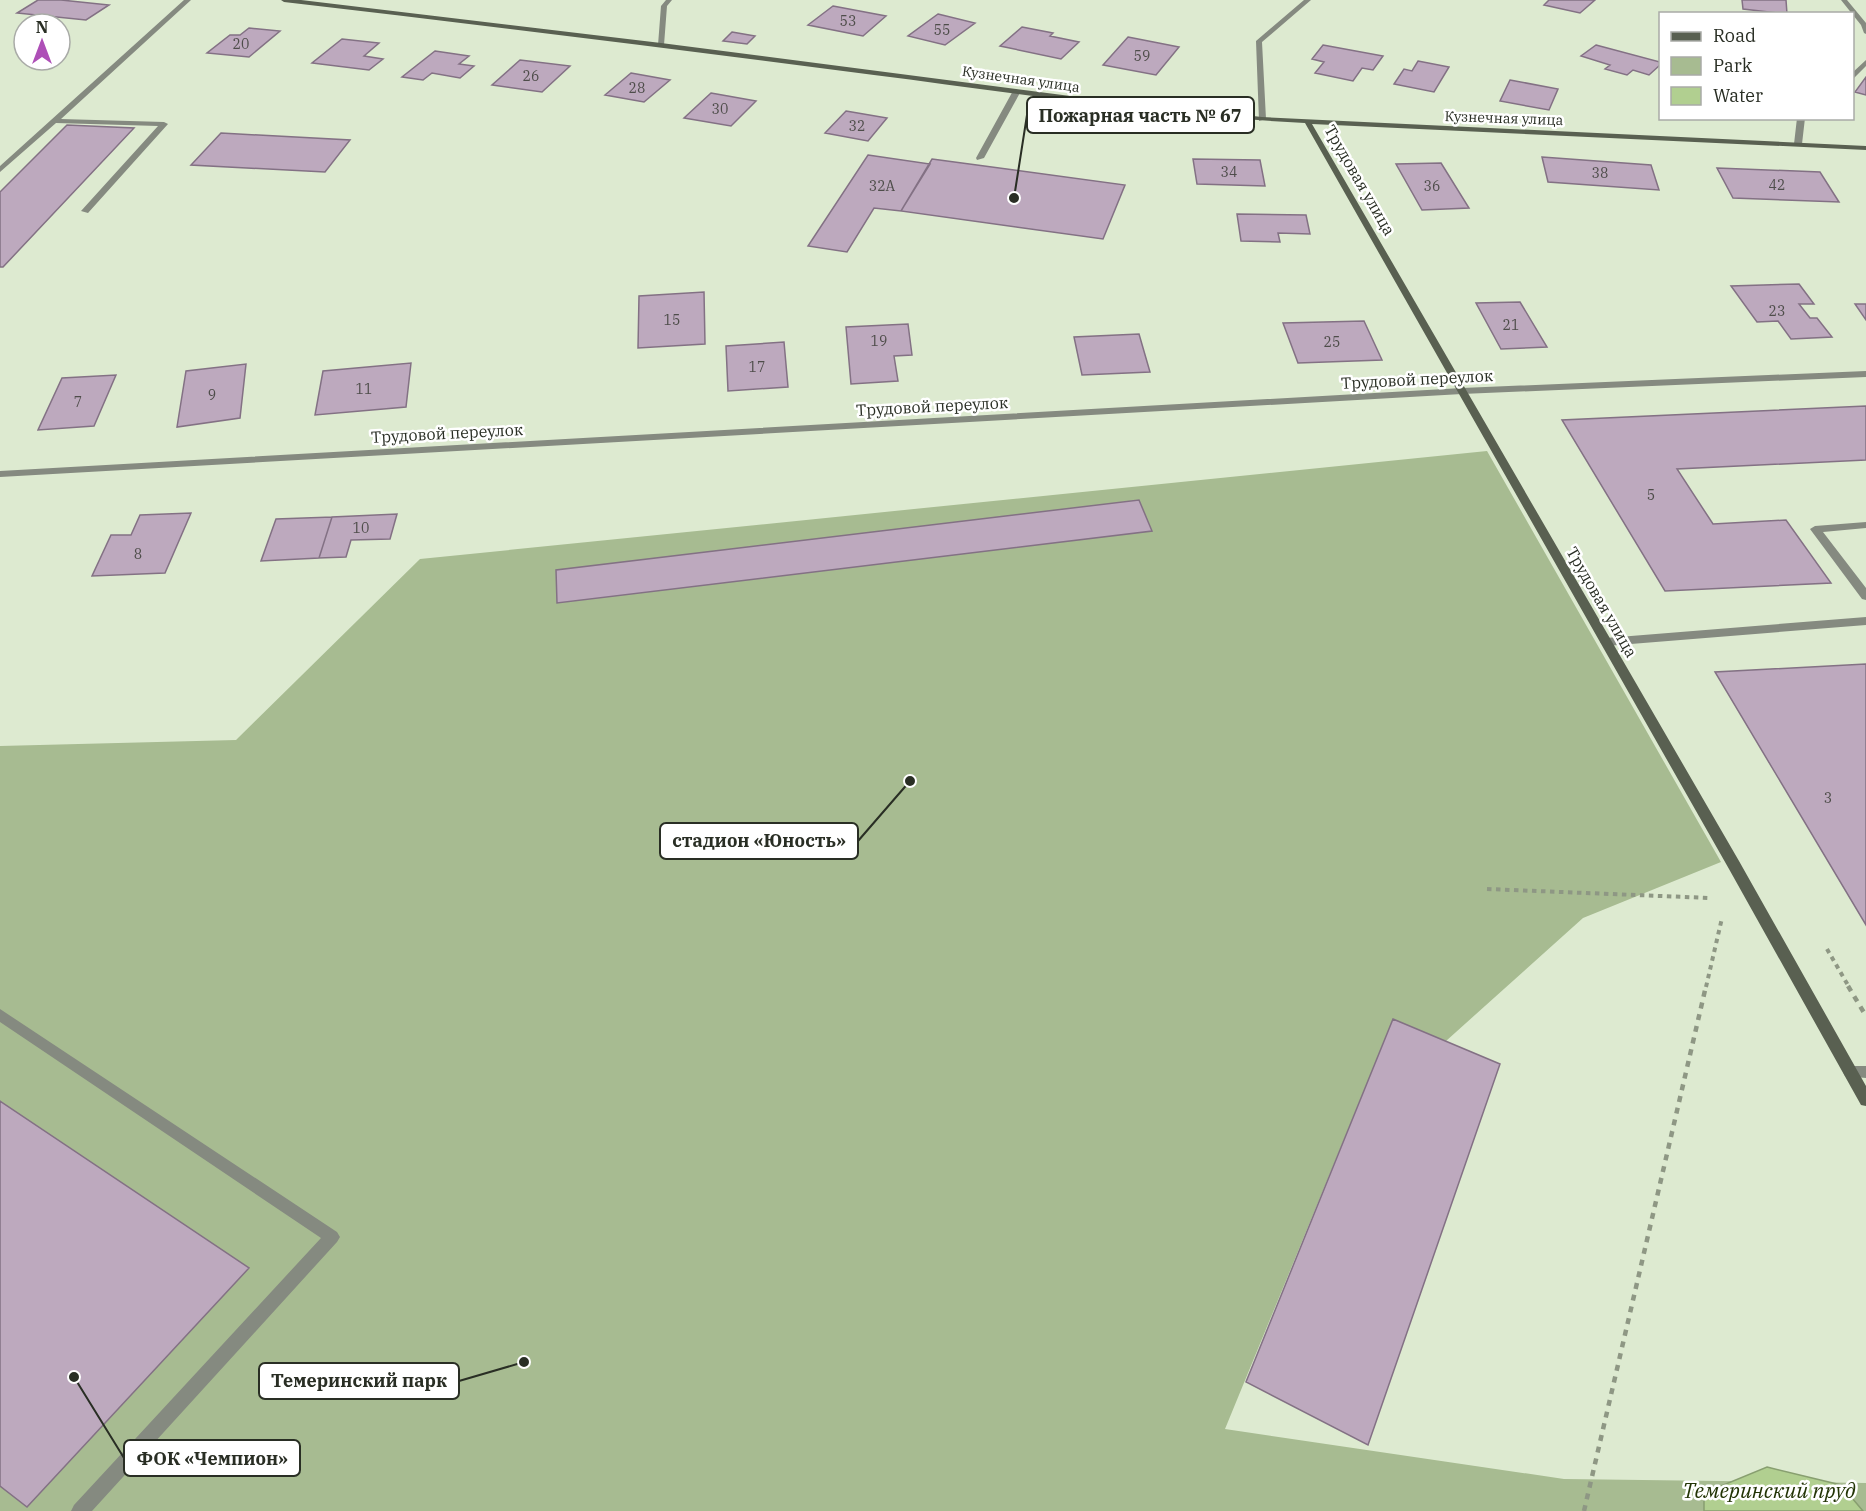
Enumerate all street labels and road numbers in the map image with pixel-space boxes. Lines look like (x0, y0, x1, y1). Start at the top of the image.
street label: Кузнечная улица (961, 62, 1081, 96)
street label: Кузнечная улица (1444, 107, 1564, 129)
street label: Трудовая улица (1320, 121, 1400, 239)
street label: Трудовой переулок (1341, 365, 1494, 393)
street label: Трудовой переулок (856, 392, 1009, 420)
street label: Трудовой переулок (371, 419, 524, 447)
street label: Трудовая улица (1562, 543, 1642, 661)

